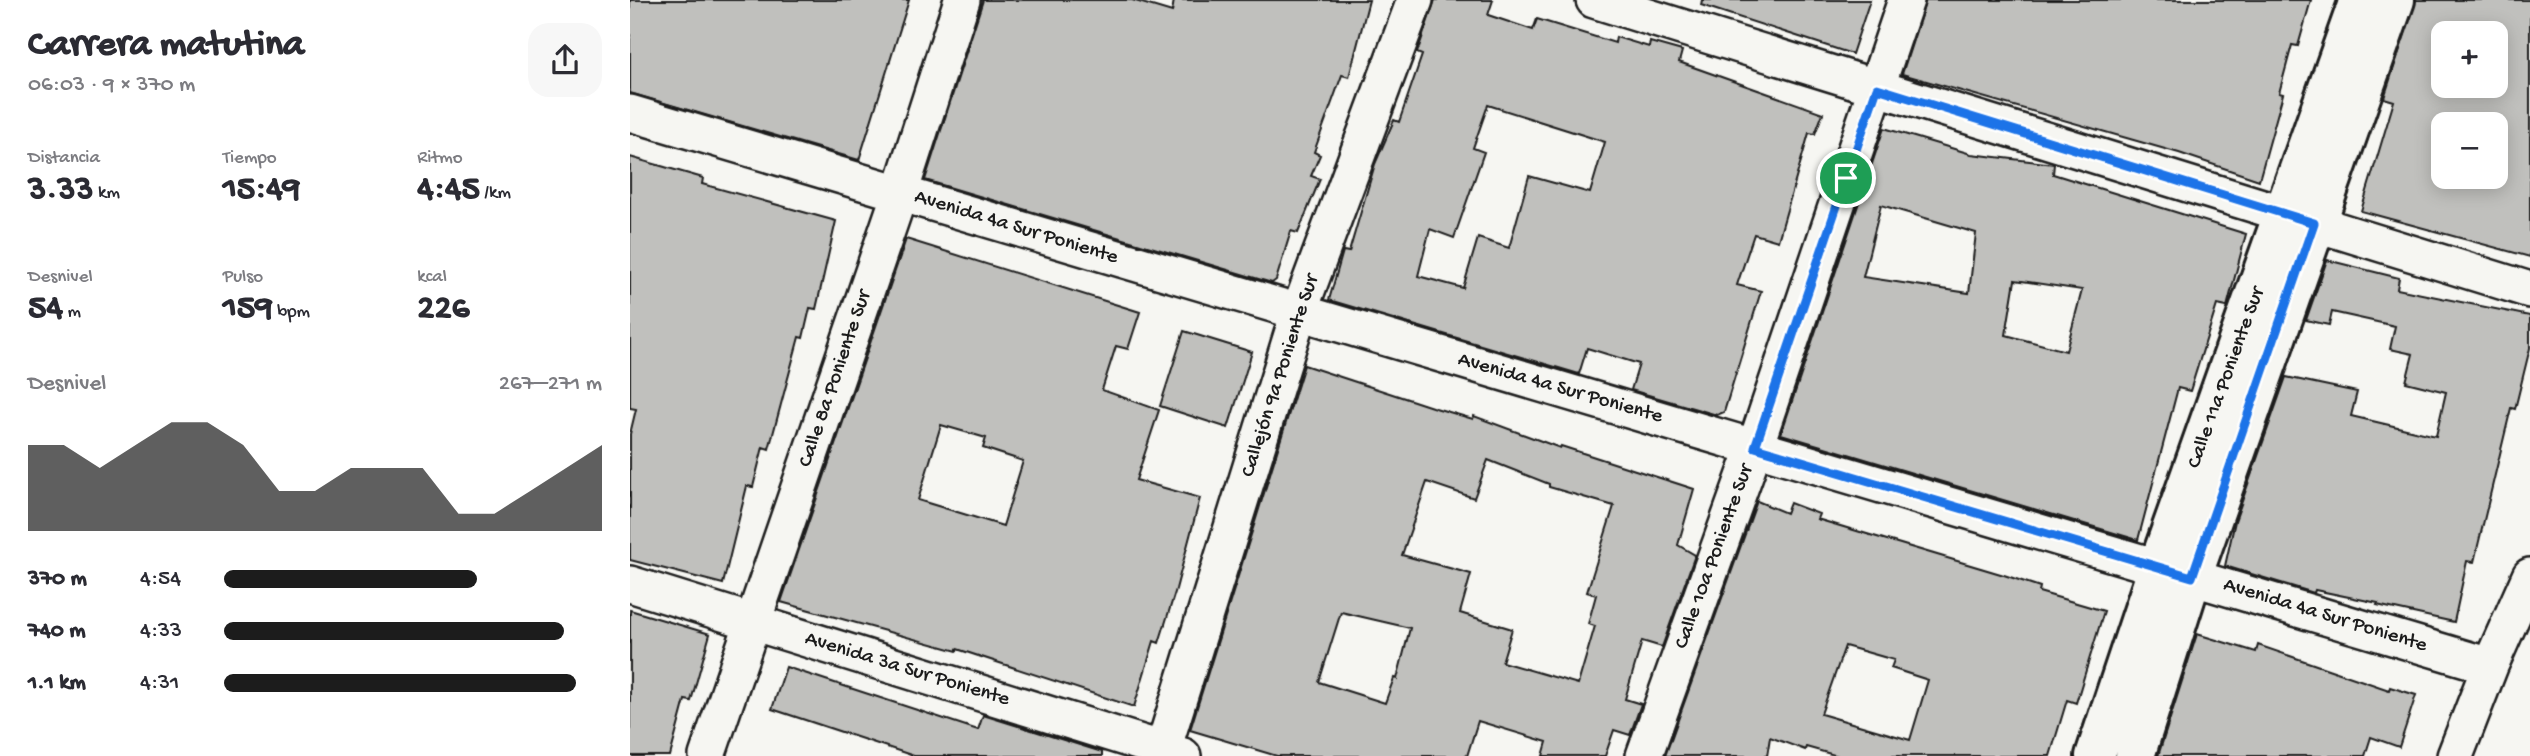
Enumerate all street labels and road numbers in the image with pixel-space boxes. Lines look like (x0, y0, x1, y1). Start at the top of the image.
street label: Avenida 4a Sur Poniente (911, 185, 1122, 271)
street label: Callejón 9a Poniente Sur (1236, 270, 1326, 480)
street label: Calle 11a Poniente Sur (2183, 283, 2272, 472)
street label: Calle 8a Poniente Sur (794, 286, 879, 471)
street label: Avenida 4a Sur Poniente (1455, 348, 1666, 431)
street label: Calle 10a Poniente Sur (1670, 460, 1761, 653)
street label: Avenida 4a Sur Poniente (2220, 573, 2431, 659)
street label: Avenida 3a Sur Poniente (802, 627, 1013, 713)

